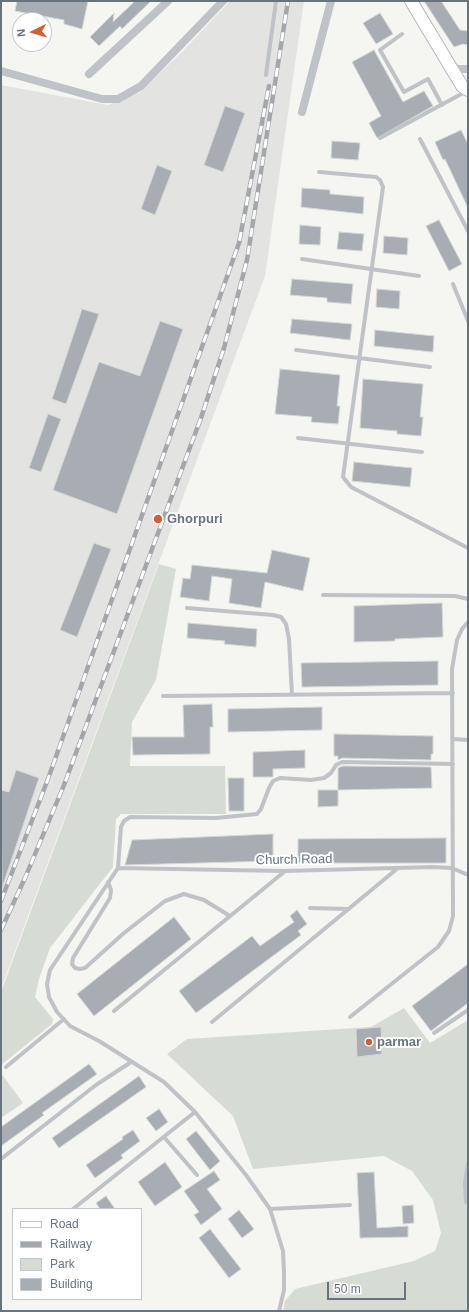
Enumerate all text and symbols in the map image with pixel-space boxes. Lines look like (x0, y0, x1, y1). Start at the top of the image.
north arrow (12, 12, 52, 52)
text: N (15, 28, 27, 37)
place label: Ghorpuri (167, 511, 223, 527)
marker: Ghorpuri (152, 513, 164, 525)
street label: Church Road (256, 852, 332, 868)
place label: parmar (377, 1034, 421, 1050)
marker: parmar (364, 1037, 374, 1047)
legend (12, 1208, 142, 1300)
text: Road (50, 1217, 79, 1231)
text: Railway (50, 1237, 92, 1251)
text: Park (50, 1257, 75, 1271)
scale bar (329, 1274, 408, 1300)
text: Building (50, 1277, 93, 1291)
text: 50 m (334, 1282, 361, 1296)

